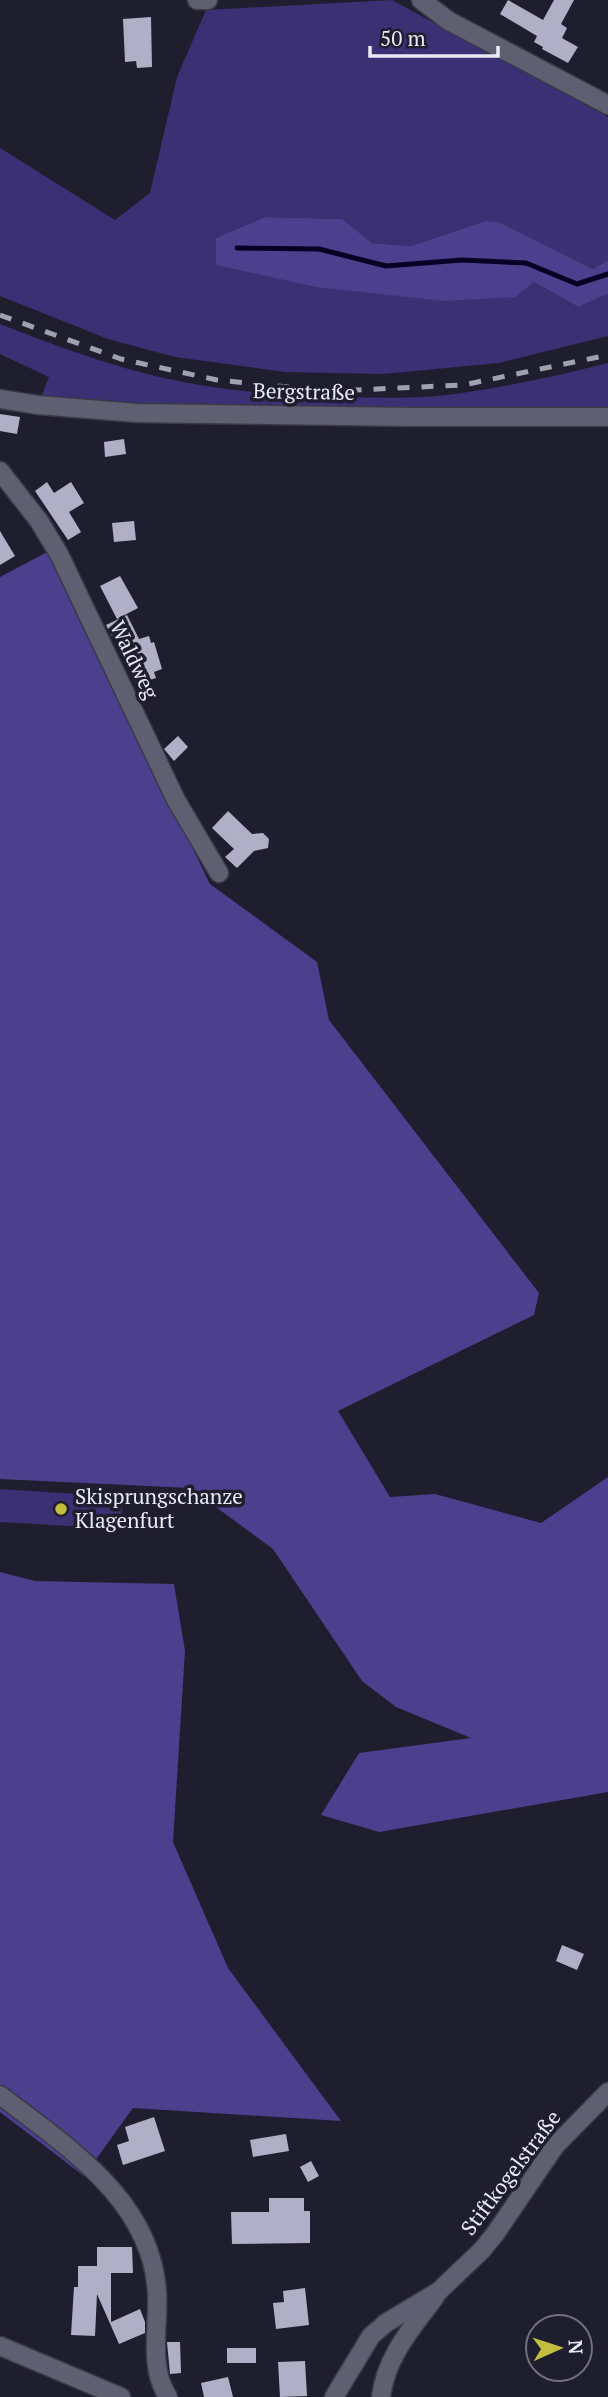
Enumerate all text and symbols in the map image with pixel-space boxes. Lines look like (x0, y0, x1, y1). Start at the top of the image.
scale bar (370, 14, 498, 58)
text: 50 m (380, 24, 426, 52)
street label: Bergstraße (253, 376, 355, 406)
street label: Waldweg (104, 616, 166, 704)
place label: Skisprungschanze Klagenfurt (75, 1482, 243, 1534)
marker: Skisprungschanze Klagenfurt (53, 1501, 69, 1517)
street label: Stiftkogelstraße (454, 2104, 566, 2241)
north arrow (524, 2313, 594, 2383)
text: N (564, 2339, 589, 2356)

